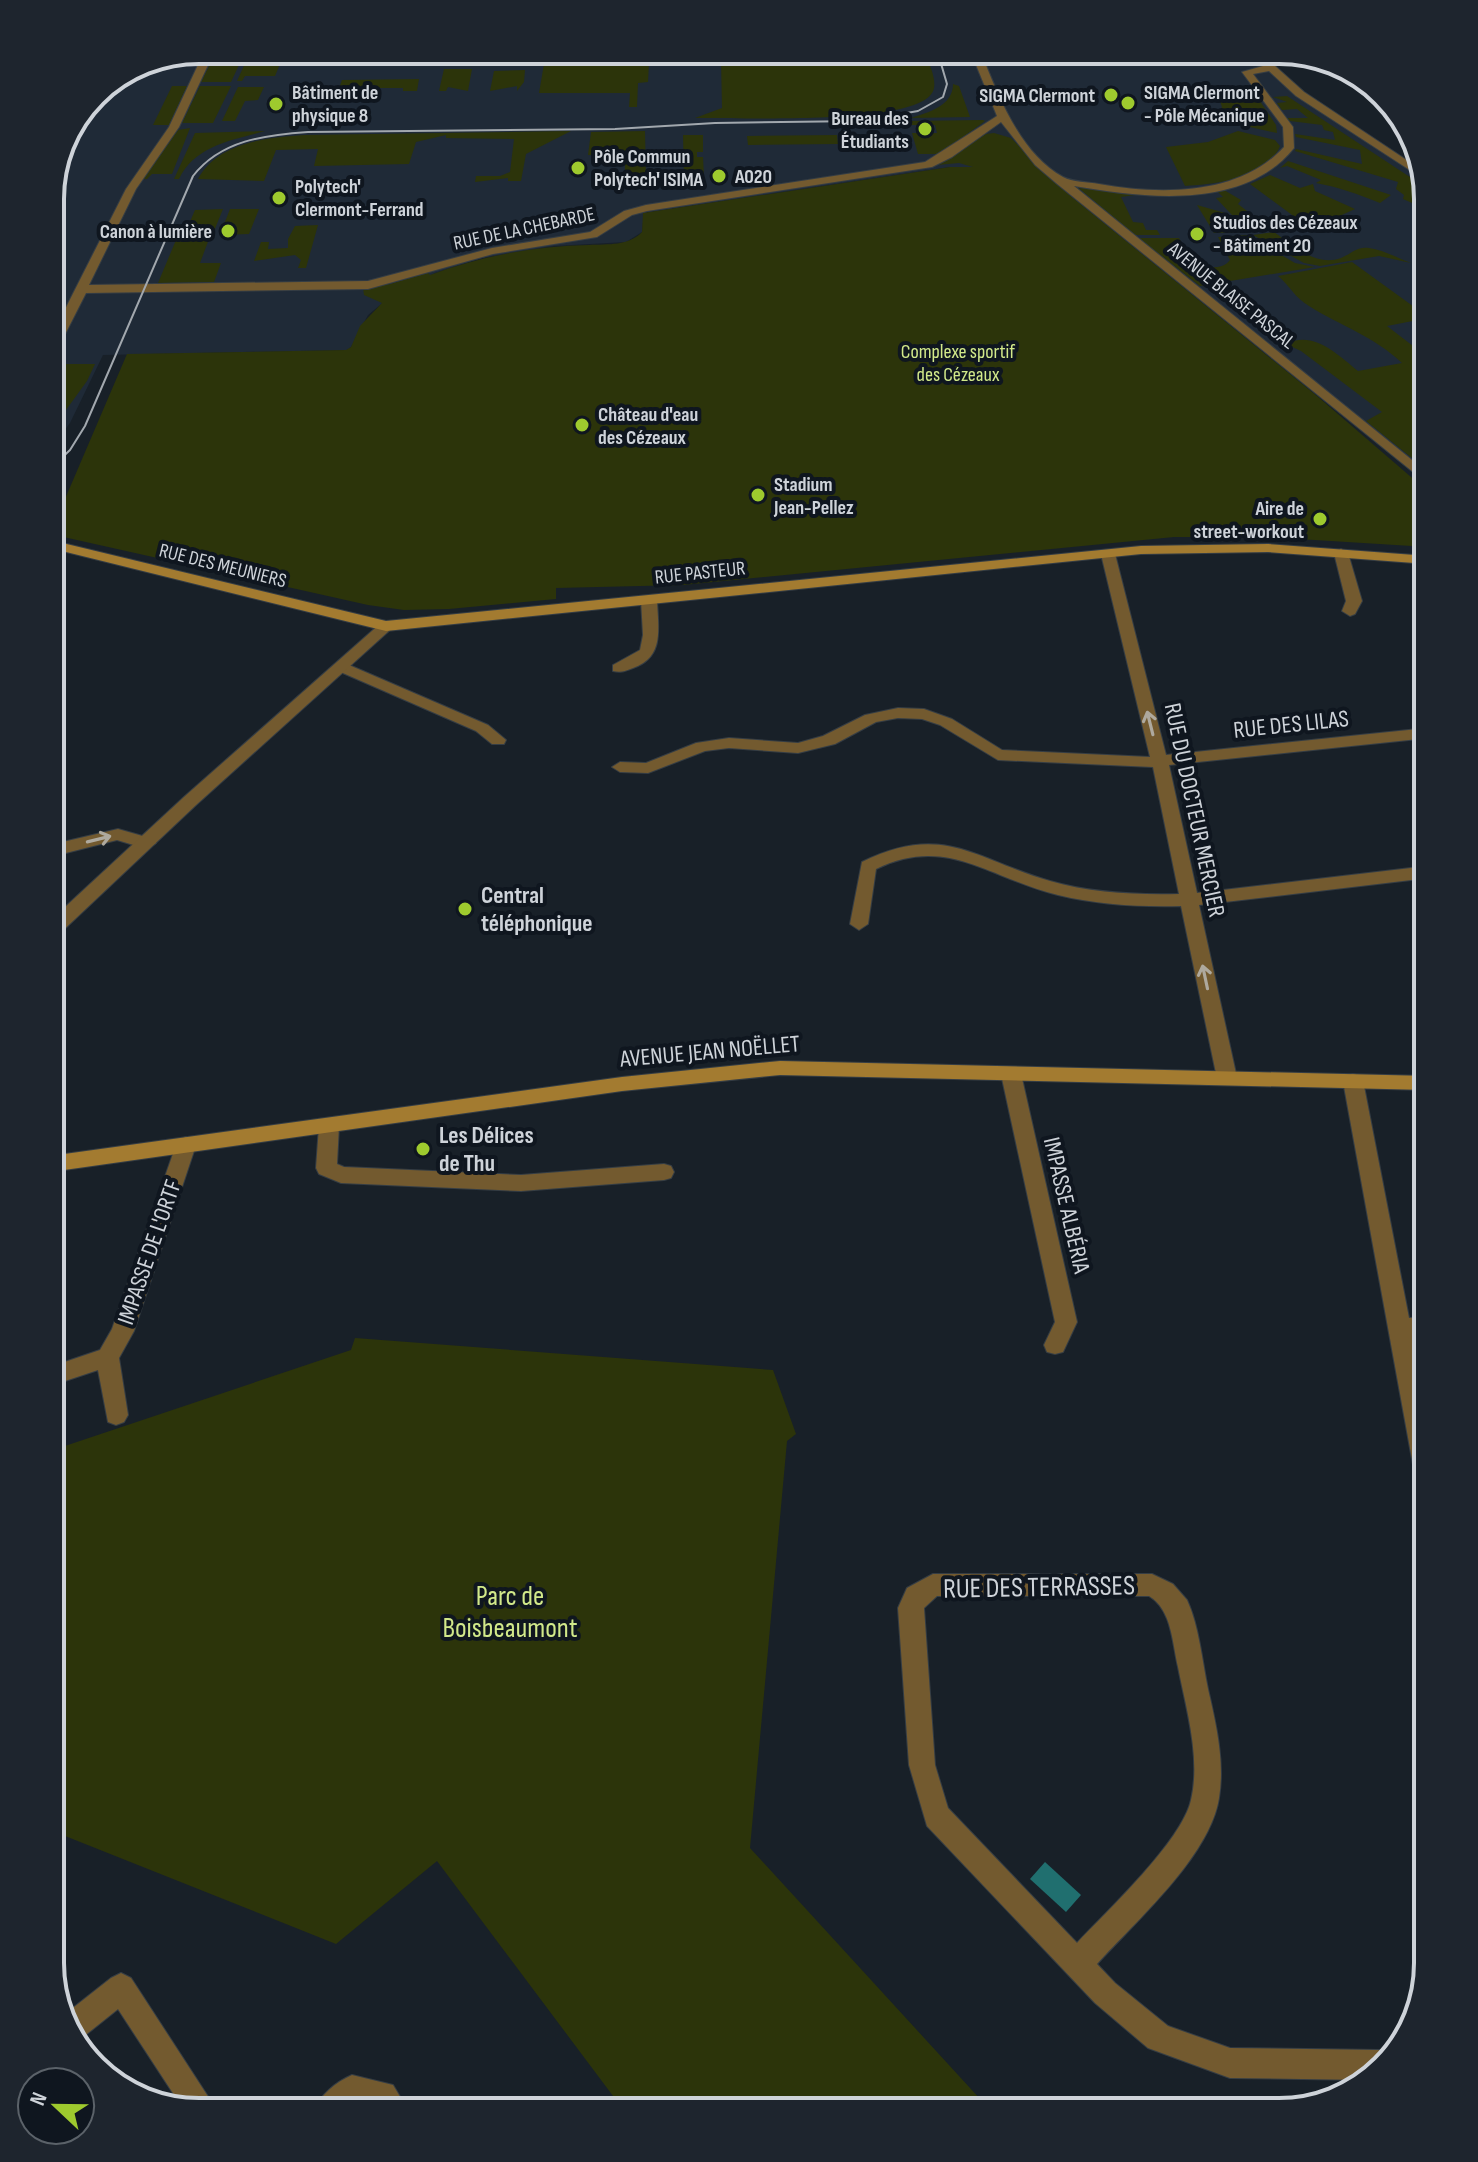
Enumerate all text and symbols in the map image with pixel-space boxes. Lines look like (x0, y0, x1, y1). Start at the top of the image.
place label: Bâtiment de physique 8 (292, 81, 378, 128)
place label: SIGMA Clermont - Pôle Mécanique (1144, 81, 1265, 128)
place label: SIGMA Clermont (979, 84, 1095, 108)
marker: SIGMA Clermont (1102, 86, 1120, 104)
marker: SIGMA Clermont - Pôle Mécanique (1119, 94, 1137, 112)
marker: Bâtiment de physique 8 (267, 95, 285, 113)
place label: Bureau des Étudiants (831, 107, 909, 154)
marker: Bureau des Étudiants (916, 120, 934, 138)
place label: Pôle Commun Polytech' ISIMA (594, 145, 704, 192)
marker: Pôle Commun Polytech' ISIMA (569, 159, 587, 177)
place label: A020 (734, 165, 772, 189)
marker: A020 (710, 167, 728, 185)
place label: Polytech' Clermont-Ferrand (295, 175, 424, 222)
marker: Polytech' Clermont-Ferrand (270, 189, 288, 207)
street label: RUE DE LA CHEBARDE (451, 202, 597, 256)
place label: Studios des Cézeaux - Bâtiment 20 (1213, 211, 1358, 258)
place label: Canon à lumière (100, 220, 212, 244)
marker: Canon à lumière (219, 222, 237, 240)
marker: Studios des Cézeaux - Bâtiment 20 (1188, 225, 1206, 243)
street label: AVENUE BLAISE PASCAL (1162, 237, 1300, 355)
park label: Complexe sportif des Cézeaux (901, 340, 1015, 387)
place label: Château d'eau des Cézeaux (598, 403, 698, 450)
marker: Château d'eau des Cézeaux (573, 416, 591, 434)
place label: Stadium Jean-Pellez (773, 473, 854, 520)
marker: Stadium Jean-Pellez (749, 486, 767, 504)
place label: Aire de street-workout (1194, 497, 1304, 544)
marker: Aire de street-workout (1311, 510, 1329, 528)
street label: RUE DES MEUNIERS (156, 539, 289, 593)
street label: RUE PASTEUR (654, 556, 747, 590)
street label: RUE DU DOCTEUR MERCIER (1158, 700, 1231, 920)
street label: RUE DES LILAS (1232, 704, 1350, 745)
one-way arrow (1142, 711, 1157, 737)
one-way arrow (85, 830, 111, 845)
place label: Central téléphonique (481, 881, 592, 938)
marker: Central téléphonique (456, 900, 474, 918)
one-way arrow (1197, 965, 1212, 991)
street label: AVENUE JEAN NOËLLET (618, 1029, 801, 1074)
place label: Les Délices de Thu (439, 1121, 534, 1178)
street label: IMPASSE ALBÉRIA (1037, 1134, 1096, 1277)
marker: Les Délices de Thu (414, 1140, 432, 1158)
street label: IMPASSE DE L'ORTF (111, 1176, 188, 1328)
street label: RUE DES TERRASSES (943, 1569, 1135, 1606)
park label: Parc de Boisbeaumont (442, 1580, 578, 1645)
north arrow (16, 2066, 96, 2146)
text: N (24, 2089, 54, 2110)

